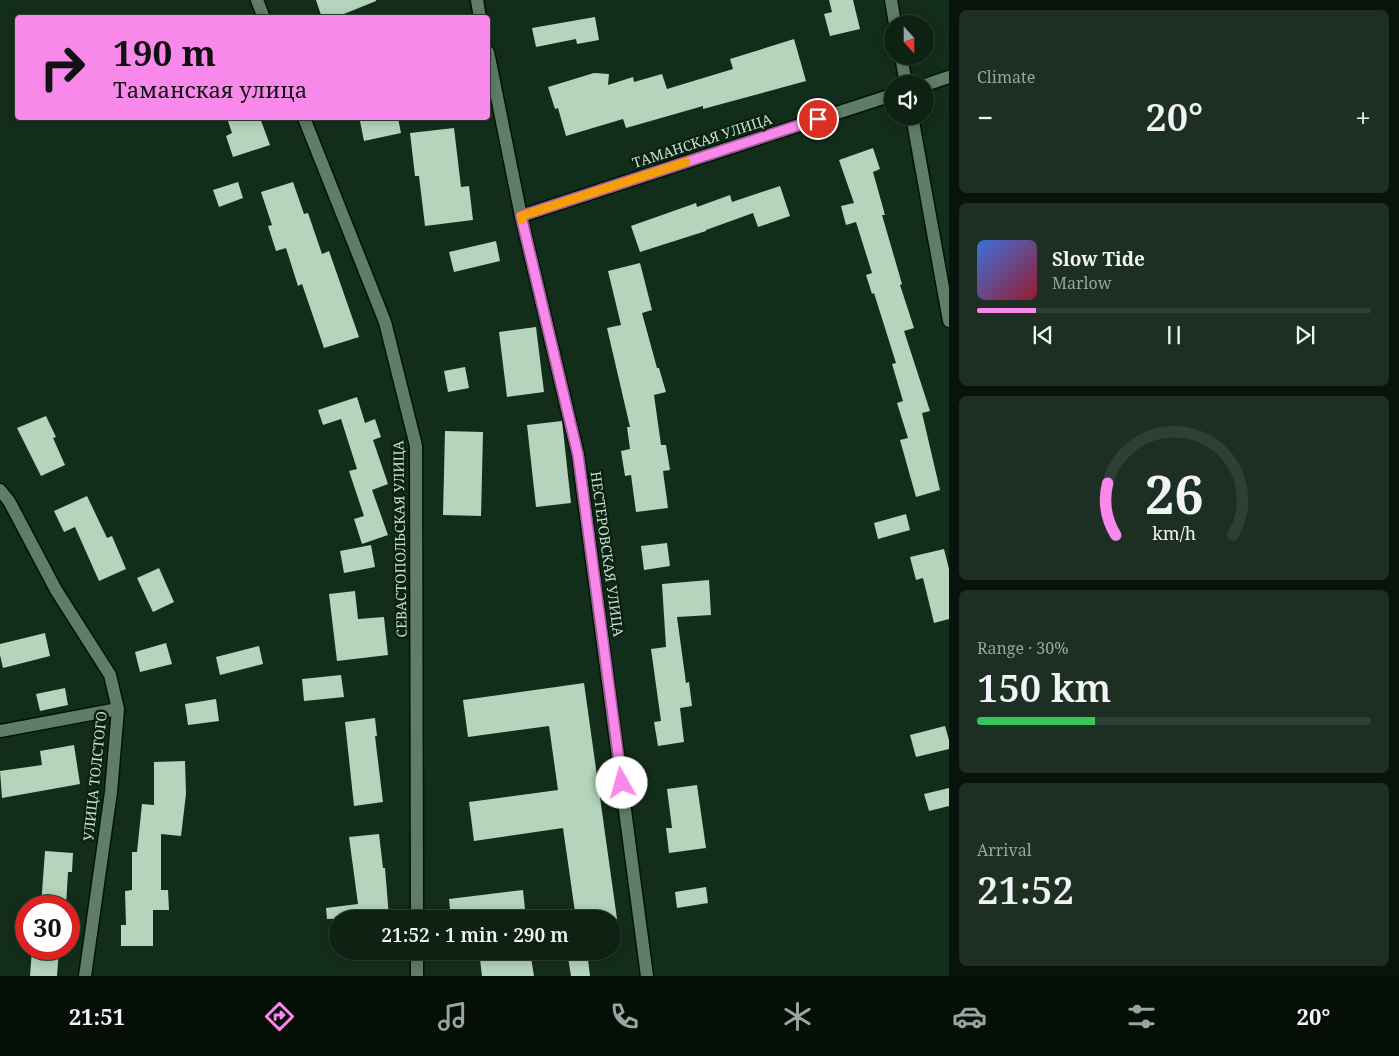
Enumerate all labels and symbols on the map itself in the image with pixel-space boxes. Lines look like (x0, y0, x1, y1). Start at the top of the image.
north arrow (884, 15, 934, 65)
pin (797, 98, 839, 140)
street label: ТАМАНСКАЯ УЛИЦА (630, 109, 774, 172)
street label: СЕВАСТОПОЛЬСКАЯ УЛИЦА (388, 440, 411, 638)
street label: НЕСТЕРОВСКАЯ УЛИЦА (586, 470, 629, 638)
street label: УЛИЦА ТОЛСТОГО (78, 710, 111, 842)
position arrow (595, 756, 647, 808)
speed limit sign: 30 (15, 895, 80, 960)

